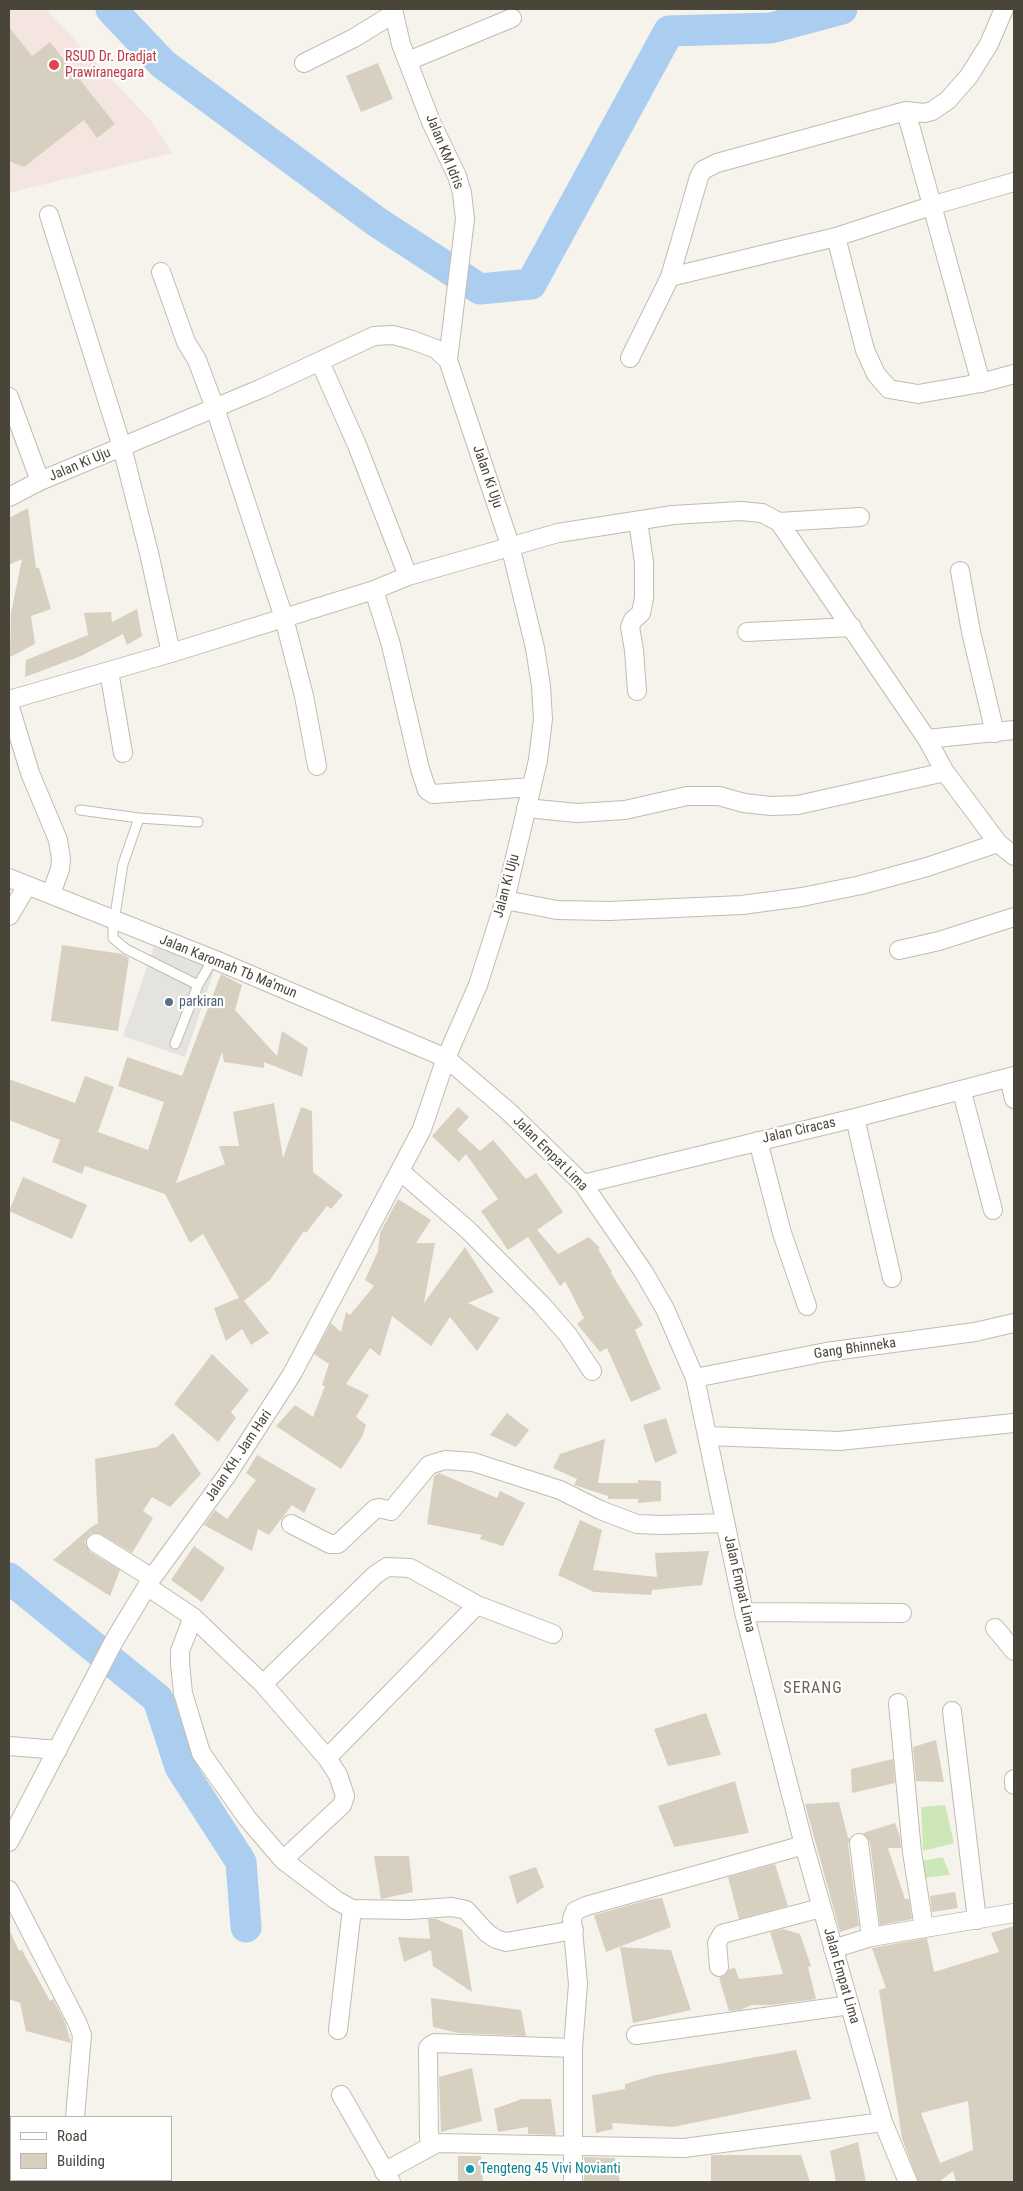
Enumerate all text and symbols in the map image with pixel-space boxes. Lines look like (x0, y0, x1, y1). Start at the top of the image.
place label: RSUD Dr. Dradjat Prawiranegara (65, 49, 157, 82)
marker: RSUD Dr. Dradjat Prawiranegara (47, 58, 61, 72)
street label: Jalan KM Idris (421, 112, 467, 192)
street label: Jalan Ki Uju (468, 443, 506, 511)
street label: Jalan Ki Uju (47, 445, 113, 485)
street label: Jalan Ki Uju (490, 852, 524, 920)
street label: Jalan Karomah Tb Ma'mun (157, 932, 299, 1002)
place label: parkiran (179, 994, 224, 1010)
marker: parkiran (163, 996, 175, 1008)
street label: Jalan Empat Lima (509, 1113, 591, 1195)
street label: Jalan Ciracas (761, 1114, 837, 1148)
street label: Gang Bhinneka (813, 1335, 897, 1363)
street label: Jalan KH. Jam Hari (202, 1407, 276, 1505)
street label: Jalan Empat Lima (720, 1534, 758, 1634)
district label: SERANG (783, 1679, 843, 1699)
street label: Jalan Empat Lima (819, 1926, 863, 2026)
legend (10, 2116, 172, 2181)
text: Road (57, 2127, 87, 2145)
text: Building (57, 2152, 105, 2170)
place label: Tengteng 45 Vivi Novianti (480, 2161, 621, 2177)
marker: Tengteng 45 Vivi Novianti (464, 2163, 476, 2175)

